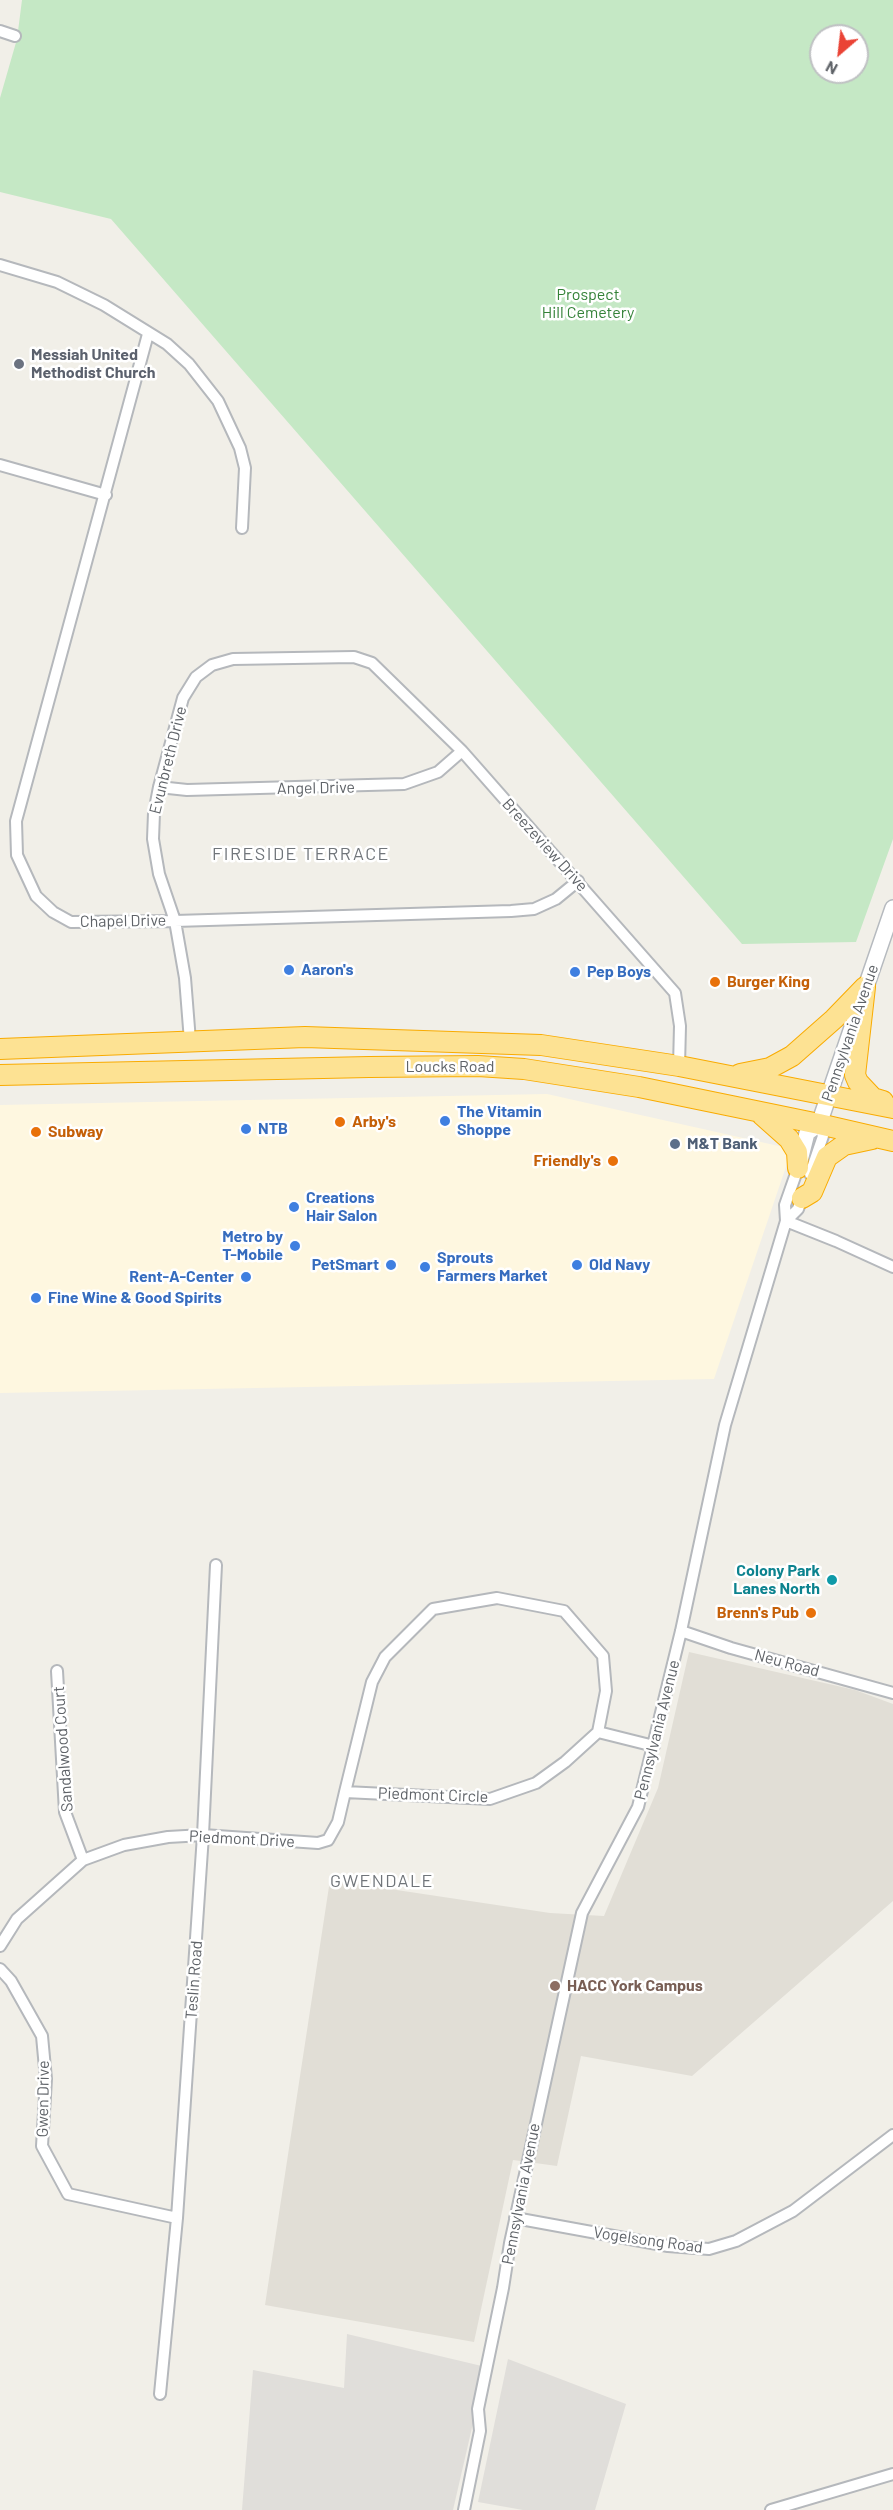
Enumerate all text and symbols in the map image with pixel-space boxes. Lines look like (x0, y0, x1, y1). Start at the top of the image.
north arrow (809, 24, 869, 84)
text: N (822, 58, 840, 79)
park label: Prospect Hill Cemetery (542, 285, 634, 323)
place label: Messiah United Methodist Church (31, 345, 156, 383)
marker: Messiah United Methodist Church (12, 357, 26, 371)
street label: Evunbreth Drive (145, 704, 191, 816)
street label: Angel Drive (277, 778, 355, 798)
street label: Breezeview Drive (498, 794, 592, 896)
district label: FIRESIDE TERRACE (212, 843, 390, 865)
street label: Chapel Drive (80, 911, 166, 931)
place label: Aaron's (301, 960, 353, 980)
place label: Pep Boys (587, 962, 651, 982)
street label: Pennsylvania Avenue (818, 962, 882, 1104)
marker: Aaron's (282, 963, 296, 977)
marker: Pep Boys (568, 965, 582, 979)
place label: Burger King (727, 972, 810, 992)
marker: Burger King (708, 975, 722, 989)
street label: Loucks Road (406, 1057, 494, 1077)
place label: The Vitamin Shoppe (457, 1102, 542, 1140)
place label: Arby's (352, 1112, 396, 1132)
marker: The Vitamin Shoppe (438, 1114, 452, 1128)
marker: Arby's (333, 1115, 347, 1129)
place label: NTB (258, 1119, 288, 1139)
place label: Subway (48, 1122, 103, 1142)
marker: NTB (239, 1122, 253, 1136)
marker: Subway (29, 1125, 43, 1139)
place label: M&T Bank (687, 1134, 758, 1154)
marker: M&T Bank (668, 1137, 682, 1151)
place label: Friendly's (533, 1151, 601, 1171)
marker: Friendly's (606, 1154, 620, 1168)
place label: Creations Hair Salon (306, 1188, 377, 1226)
marker: Creations Hair Salon (287, 1200, 301, 1214)
place label: Metro by T-Mobile (222, 1227, 283, 1265)
marker: Metro by T-Mobile (288, 1239, 302, 1253)
place label: Sprouts Farmers Market (437, 1248, 547, 1286)
place label: PetSmart (312, 1255, 379, 1275)
place label: Old Navy (589, 1255, 650, 1275)
marker: PetSmart (384, 1258, 398, 1272)
marker: Old Navy (570, 1258, 584, 1272)
marker: Sprouts Farmers Market (418, 1260, 432, 1274)
place label: Rent-A-Center (129, 1267, 234, 1287)
marker: Rent-A-Center (239, 1270, 253, 1284)
place label: Fine Wine & Good Spirits (48, 1288, 222, 1308)
marker: Fine Wine & Good Spirits (29, 1291, 43, 1305)
place label: Colony Park Lanes North (733, 1561, 820, 1599)
marker: Colony Park Lanes North (825, 1573, 839, 1587)
place label: Brenn's Pub (717, 1603, 799, 1623)
marker: Brenn's Pub (804, 1606, 818, 1620)
street label: Neu Road (752, 1645, 822, 1681)
street label: Pennsylvania Avenue (630, 1658, 684, 1802)
street label: Sandalwood Court (49, 1685, 77, 1813)
street label: Piedmont Circle (378, 1783, 488, 1807)
street label: Piedmont Drive (189, 1827, 295, 1851)
district label: GWENDALE (330, 1870, 434, 1892)
street label: Teslin Road (182, 1940, 206, 2020)
place label: HACC York Campus (567, 1976, 703, 1996)
marker: HACC York Campus (548, 1979, 562, 1993)
street label: Gwen Drive (33, 2060, 53, 2138)
street label: Pennsylvania Avenue (498, 2122, 544, 2266)
street label: Vogelsong Road (592, 2223, 704, 2257)

